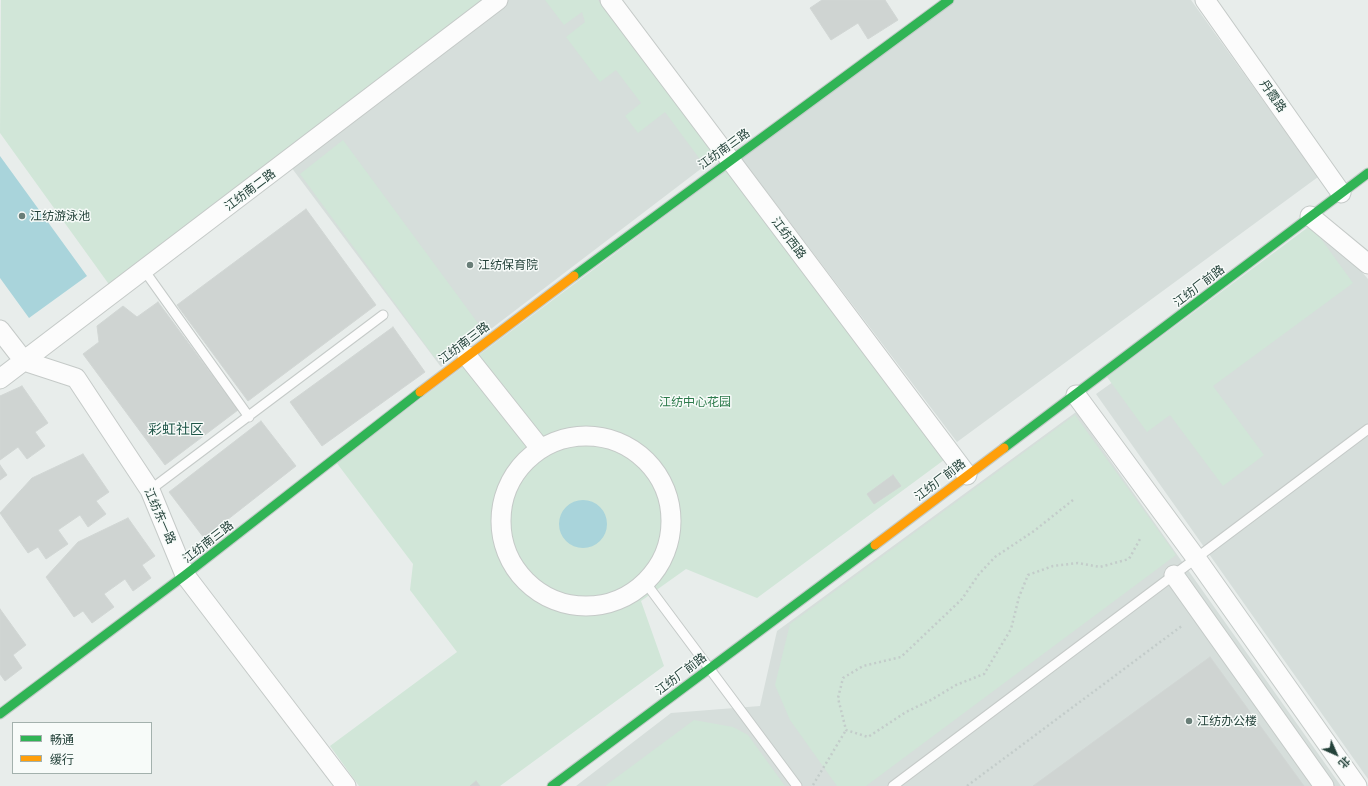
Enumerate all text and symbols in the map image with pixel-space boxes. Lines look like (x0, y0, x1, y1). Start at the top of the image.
street label: 丹霞路 (1257, 77, 1289, 115)
street label: 江纺南三路 (695, 126, 753, 172)
street label: 江纺南二路 (222, 166, 278, 214)
place label: 江纺游泳池 (30, 209, 90, 223)
marker: 江纺游泳池 (17, 211, 27, 221)
street label: 江纺西路 (769, 214, 809, 262)
place label: 江纺保育院 (478, 258, 538, 272)
marker: 江纺保育院 (465, 260, 475, 270)
street label: 江纺厂前路 (1171, 262, 1227, 310)
street label: 江纺南三路 (436, 319, 492, 367)
park label: 江纺中心花园 (659, 395, 731, 409)
district label: 彩虹社区 (148, 421, 204, 437)
street label: 江纺厂前路 (912, 456, 968, 504)
street label: 江纺东一路 (141, 486, 179, 546)
street label: 江纺南三路 (180, 518, 236, 566)
street label: 江纺厂前路 (653, 650, 709, 698)
place label: 江纺办公楼 (1197, 714, 1257, 728)
marker: 江纺办公楼 (1184, 716, 1194, 726)
legend (12, 722, 152, 774)
text: 畅通 (50, 732, 74, 746)
north arrow (1316, 734, 1356, 774)
text: 缓行 (50, 752, 74, 766)
text: 北 (1336, 754, 1353, 771)

